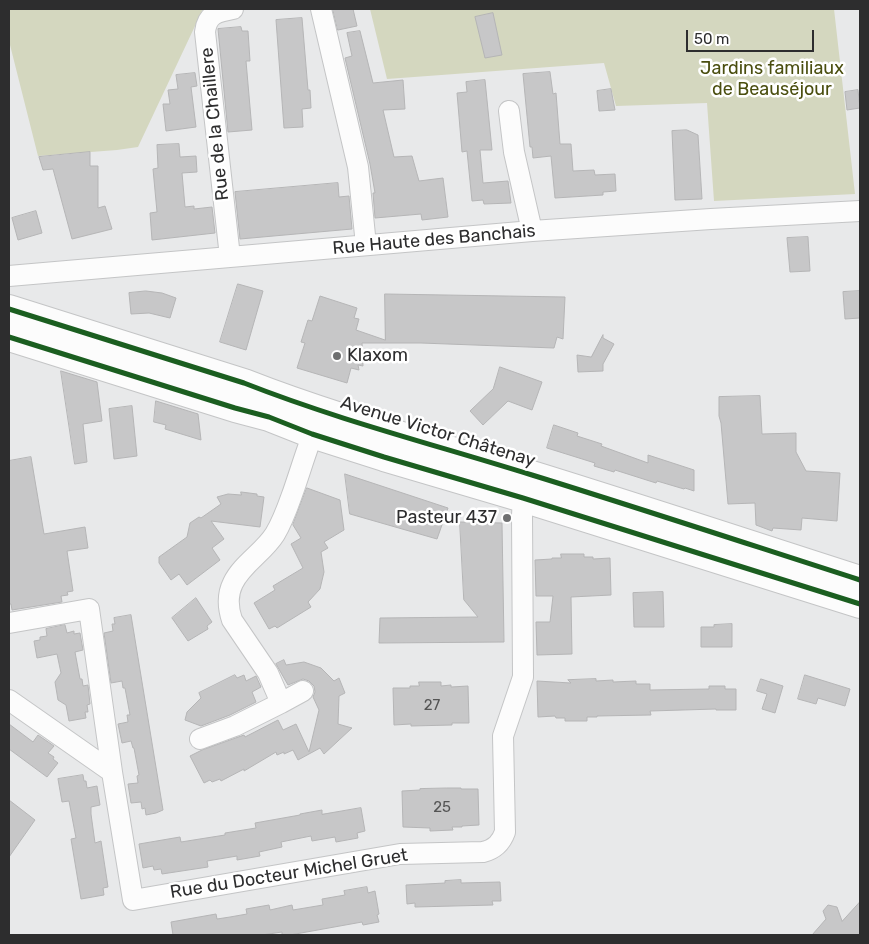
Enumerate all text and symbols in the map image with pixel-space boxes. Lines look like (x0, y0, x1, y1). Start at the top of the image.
scale bar (689, 20, 816, 52)
text: 50 m (694, 30, 729, 48)
street label: Rue de la Chaillere (196, 46, 234, 202)
park label: Jardins familiaux de Beauséjour (700, 58, 844, 100)
street label: Rue Haute des Banchais (332, 220, 536, 260)
place label: Klaxom (347, 345, 408, 367)
marker: Klaxom (331, 350, 343, 362)
street label: Avenue Victor Châtenay (338, 392, 538, 472)
place label: Pasteur 437 (396, 507, 497, 529)
marker: Pasteur 437 (501, 512, 513, 524)
house number: 27 (424, 697, 440, 715)
house number: 25 (433, 799, 451, 817)
street label: Rue du Docteur Michel Gruet (169, 845, 409, 903)

